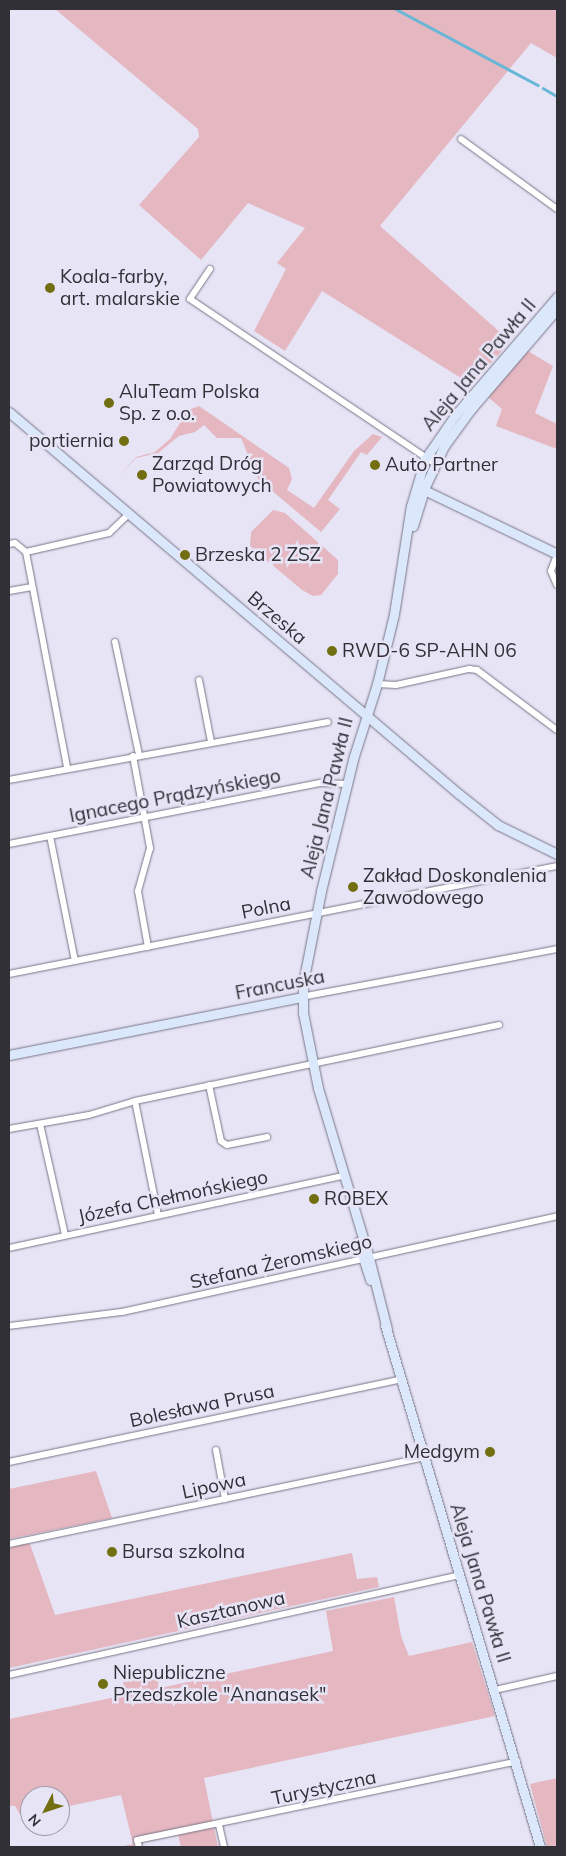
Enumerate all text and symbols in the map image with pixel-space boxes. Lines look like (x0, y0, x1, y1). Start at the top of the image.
place label: Koala-farby, art. malarskie (60, 266, 180, 310)
marker: Koala-farby, art. malarskie (44, 282, 56, 294)
street label: Aleja Jana Pawła II (417, 294, 541, 436)
place label: AluTeam Polska Sp. z o.o. (119, 381, 260, 425)
marker: AluTeam Polska Sp. z o.o. (103, 397, 115, 409)
place label: portiernia (29, 430, 114, 452)
marker: portiernia (118, 435, 130, 447)
place label: Zarząd Dróg Powiatowych (152, 453, 272, 497)
place label: Auto Partner (385, 454, 498, 476)
marker: Auto Partner (369, 459, 381, 471)
marker: Zarząd Dróg Powiatowych (136, 469, 148, 481)
place label: Brzeska 2 ZSZ (195, 544, 321, 566)
marker: Brzeska 2 ZSZ (179, 549, 191, 561)
street label: Brzeska (243, 587, 311, 649)
place label: RWD-6 SP-AHN 06 (342, 640, 517, 662)
marker: RWD-6 SP-AHN 06 (326, 645, 338, 657)
street label: Aleja Jana Pawła II (296, 715, 358, 881)
street label: Ignacego Prądzyńskiego (67, 764, 283, 828)
place label: Zakład Doskonalenia Zawodowego (363, 865, 547, 909)
marker: Zakład Doskonalenia Zawodowego (347, 881, 359, 893)
street label: Polna (239, 892, 293, 924)
street label: Francuska (233, 965, 327, 1005)
street label: Józefa Chełmońskiego (76, 1166, 270, 1228)
place label: ROBEX (324, 1188, 388, 1210)
marker: ROBEX (308, 1193, 320, 1205)
street label: Stefana Żeromskiego (188, 1230, 374, 1294)
street label: Bolesława Prusa (128, 1380, 276, 1432)
place label: Medgym (404, 1441, 480, 1463)
marker: Medgym (484, 1446, 496, 1458)
street label: Lipowa (180, 1468, 248, 1504)
street label: Aleja Jana Pawła II (445, 1501, 515, 1665)
place label: Bursa szkolna (122, 1541, 245, 1563)
marker: Bursa szkolna (106, 1546, 118, 1558)
street label: Kasztanowa (175, 1586, 287, 1634)
place label: Niepubliczne Przedszkole "Ananasek" (113, 1662, 326, 1706)
marker: Niepubliczne Przedszkole "Ananasek" (97, 1678, 109, 1690)
street label: Turystyczna (270, 1766, 378, 1810)
north arrow (20, 1786, 70, 1836)
text: N (24, 1810, 45, 1830)

